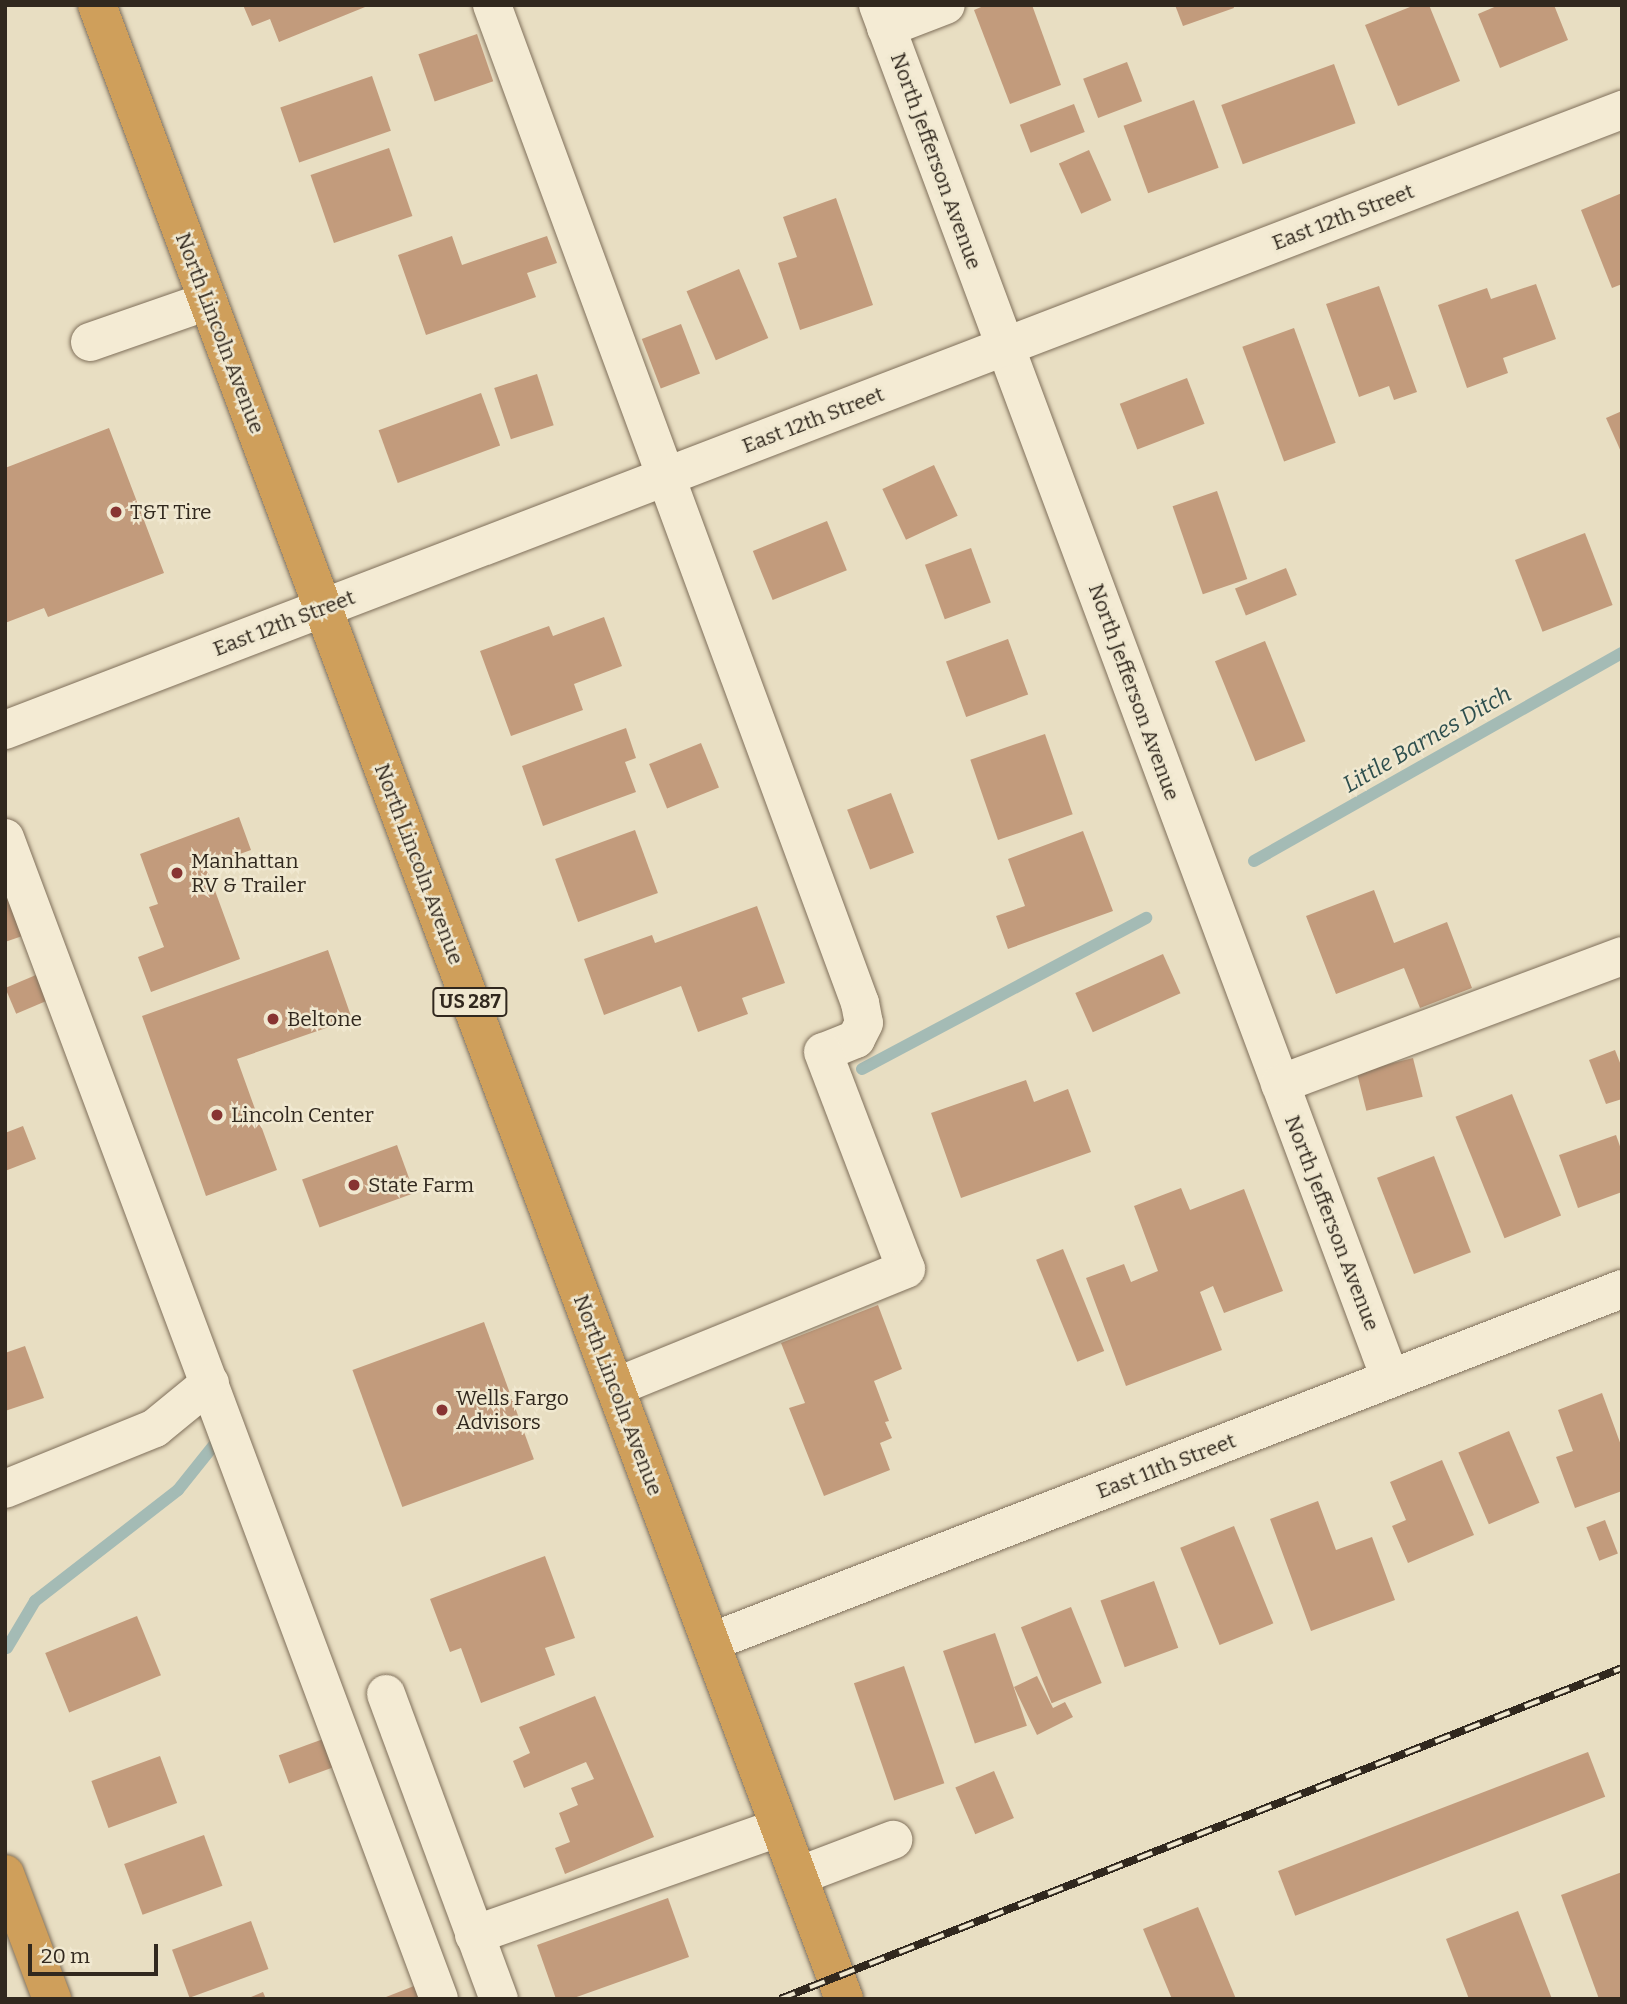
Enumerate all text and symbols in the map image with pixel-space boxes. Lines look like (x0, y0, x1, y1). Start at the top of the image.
street label: North Jefferson Avenue (885, 49, 987, 273)
street label: East 12th Street (1269, 178, 1417, 256)
street label: North Lincoln Avenue (170, 229, 270, 437)
street label: East 12th Street (739, 381, 887, 459)
place label: T&T Tire (130, 499, 212, 525)
marker: T&T Tire (108, 504, 124, 520)
street label: North Jefferson Avenue (1083, 580, 1185, 804)
street label: East 12th Street (210, 584, 358, 662)
water label: Little Barnes Ditch (1338, 680, 1516, 798)
street label: North Lincoln Avenue (369, 760, 469, 968)
place label: Manhattan RV & Trailer (191, 848, 306, 898)
marker: Manhattan RV & Trailer (169, 865, 185, 881)
road number: US 287 (432, 986, 508, 1018)
place label: Beltone (287, 1006, 362, 1032)
marker: Beltone (265, 1011, 281, 1027)
place label: Lincoln Center (231, 1102, 374, 1128)
marker: Lincoln Center (209, 1107, 225, 1123)
street label: North Jefferson Avenue (1279, 1112, 1385, 1334)
place label: State Farm (368, 1172, 474, 1198)
marker: State Farm (346, 1177, 362, 1193)
street label: North Lincoln Avenue (568, 1291, 668, 1499)
place label: Wells Fargo Advisors (456, 1385, 569, 1435)
marker: Wells Fargo Advisors (434, 1402, 450, 1418)
street label: East 11th Street (1093, 1428, 1239, 1504)
scale bar (32, 1930, 161, 1974)
text: 20 m (41, 1943, 90, 1969)

